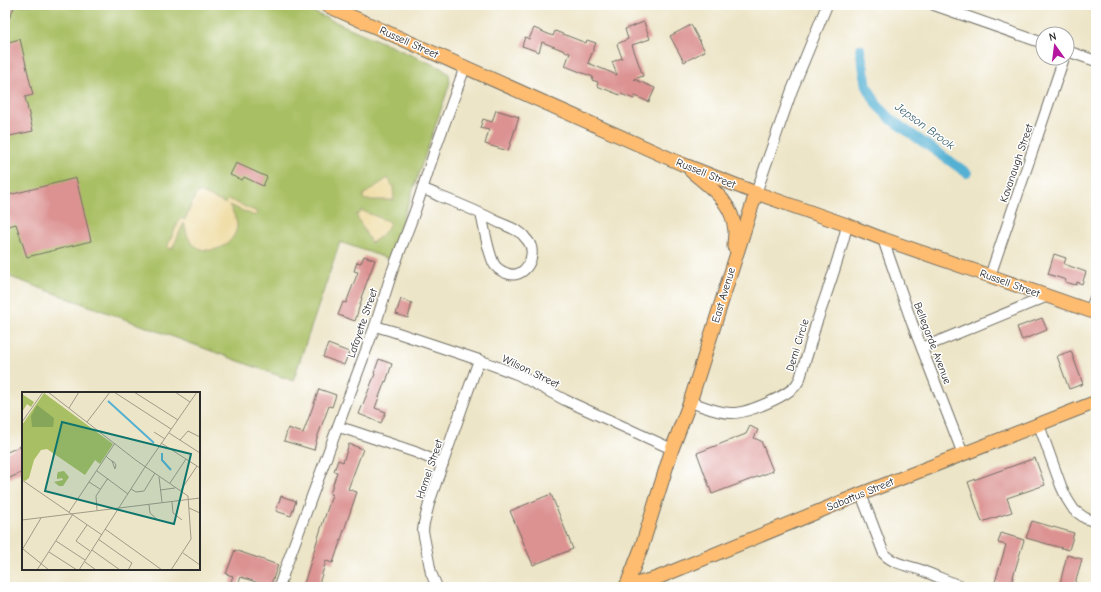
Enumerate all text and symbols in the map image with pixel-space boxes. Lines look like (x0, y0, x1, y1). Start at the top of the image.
street label: Russell Street (377, 24, 441, 62)
north arrow (1035, 26, 1075, 66)
text: N (1048, 30, 1058, 44)
water label: Jepson Brook (892, 99, 958, 152)
street label: Kavanaugh Street (997, 121, 1036, 204)
street label: Russell Street (674, 156, 738, 192)
street label: East Avenue (709, 265, 738, 324)
street label: Russell Street (978, 267, 1042, 301)
street label: Lafayette Street (345, 286, 381, 360)
street label: Bellegarde Avenue (911, 300, 954, 386)
street label: Demi Circle (783, 317, 812, 373)
street label: Wilson Street (500, 352, 562, 391)
inset map (22, 392, 200, 570)
street label: Hamel Street (413, 437, 446, 501)
street label: Sabattus Street (825, 475, 896, 514)

